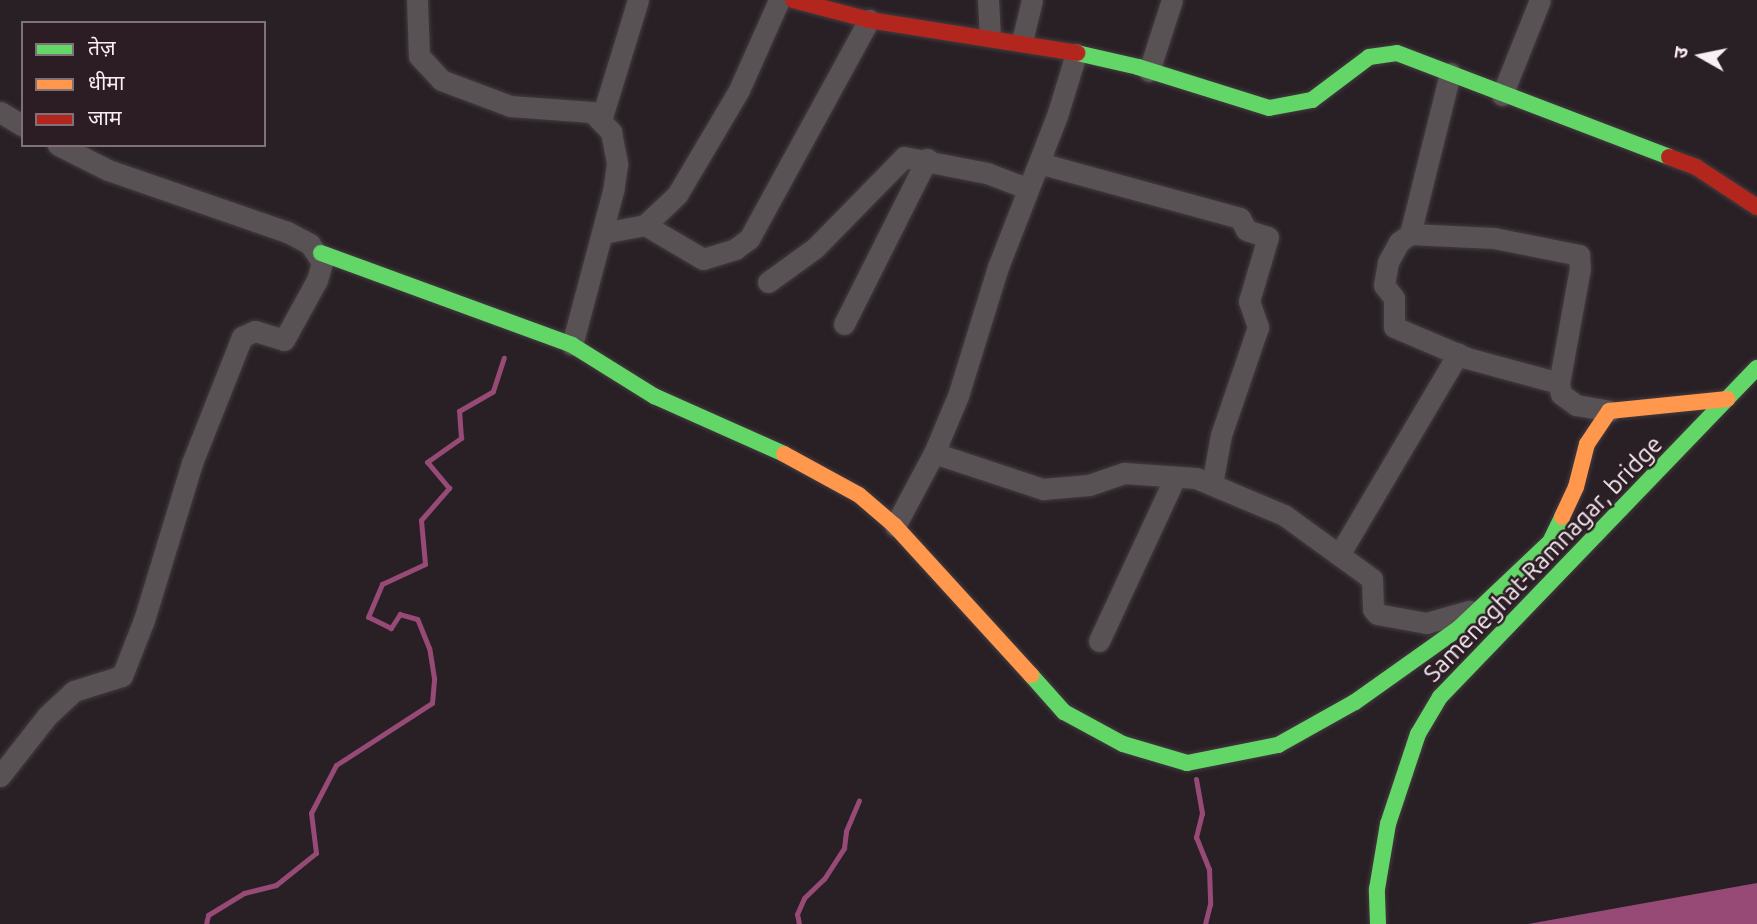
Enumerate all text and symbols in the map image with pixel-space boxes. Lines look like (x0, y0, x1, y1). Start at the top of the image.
legend (21, 21, 266, 147)
north arrow (1666, 21, 1736, 91)
text: तेज़ (88, 35, 116, 59)
text: उ (1669, 46, 1692, 60)
text: धीमा (88, 70, 124, 94)
text: जाम (88, 105, 122, 129)
street label: Sameneghat-Ramnagar, bridge (1418, 430, 1668, 688)

